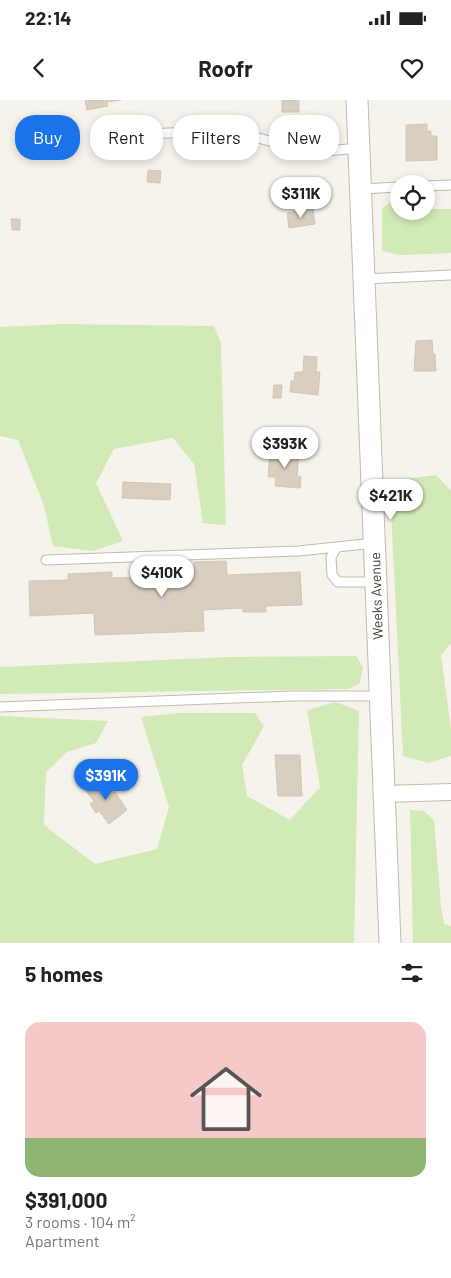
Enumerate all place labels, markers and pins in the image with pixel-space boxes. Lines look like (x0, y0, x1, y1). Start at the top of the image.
pin: $311K (266, 176, 336, 219)
pin: $393K (250, 426, 320, 469)
pin: $421K (356, 478, 426, 521)
pin: $410K (127, 556, 197, 598)
pin: $391K (71, 758, 141, 801)

